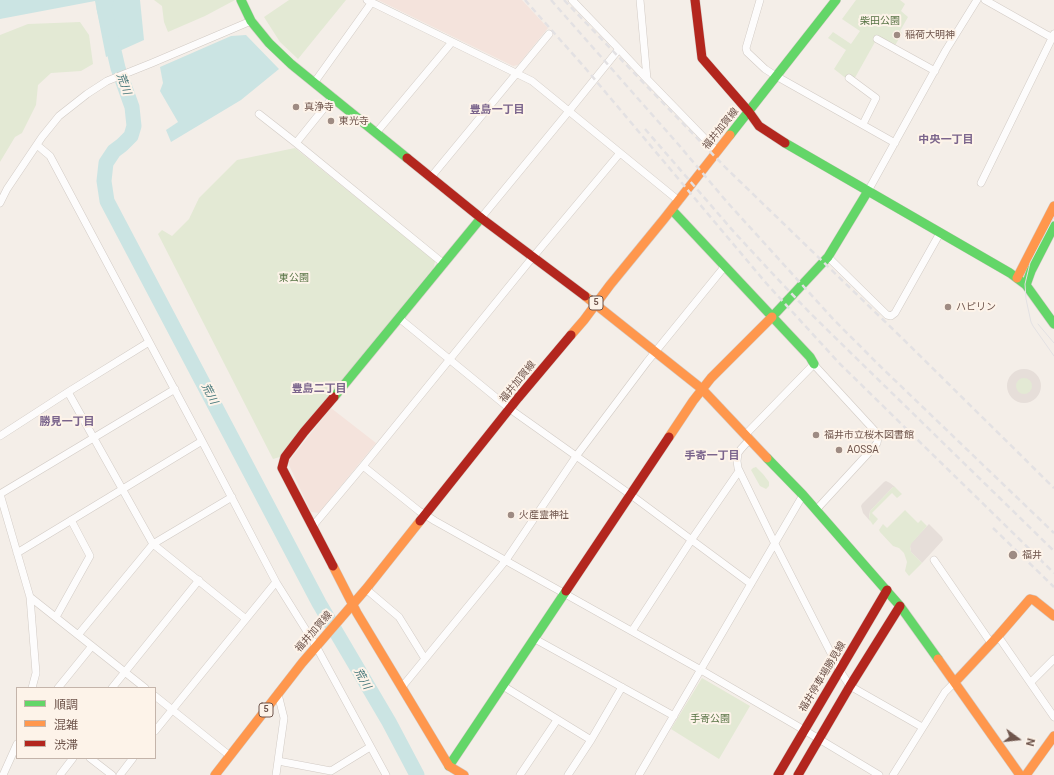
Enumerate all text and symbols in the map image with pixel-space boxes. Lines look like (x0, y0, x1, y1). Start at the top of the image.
park label: 柴田公園 (860, 15, 900, 27)
place label: 稲荷大明神 (905, 29, 955, 41)
marker: 稲荷大明神 (892, 30, 902, 40)
water label: 荒川 (113, 71, 133, 97)
place label: 真浄寺 (304, 101, 334, 113)
marker: 真浄寺 (291, 102, 301, 112)
district label: 豊島一丁目 (470, 103, 524, 117)
street label: 福井加賀線 (701, 106, 741, 152)
place label: 東光寺 (339, 115, 369, 127)
marker: 東光寺 (326, 116, 336, 126)
district label: 中央一丁目 (919, 133, 973, 147)
park label: 東公園 (279, 272, 309, 284)
road number: 5 (589, 296, 603, 310)
place label: ハピリン (956, 301, 996, 313)
marker: ハピリン (943, 302, 953, 312)
street label: 福井加賀線 (498, 359, 538, 405)
water label: 荒川 (198, 381, 220, 407)
district label: 豊島二丁目 (292, 382, 346, 396)
district label: 勝見一丁目 (40, 415, 94, 429)
place label: 福井市立桜木図書館 (824, 429, 914, 441)
marker: 福井市立桜木図書館 (811, 430, 821, 440)
place label: AOSSA (847, 444, 879, 456)
marker: AOSSA (834, 445, 844, 455)
district label: 手寄一丁目 (685, 449, 739, 463)
place label: 火産霊神社 (519, 509, 569, 521)
marker: 火産霊神社 (506, 510, 516, 520)
marker: 福井 (1007, 549, 1019, 561)
place label: 福井 (1022, 549, 1042, 561)
street label: 福井加賀線 (293, 609, 335, 655)
street label: 福井停車場勝見線 (797, 640, 849, 714)
water label: 荒川 (351, 666, 373, 692)
legend (16, 687, 156, 759)
text: 順調 (54, 698, 78, 712)
road number: 5 (259, 703, 273, 717)
park label: 手寄公園 (690, 713, 730, 725)
text: 混雑 (54, 718, 78, 732)
north arrow (998, 719, 1038, 759)
text: N (1023, 737, 1037, 748)
text: 渋滞 (54, 738, 78, 752)

